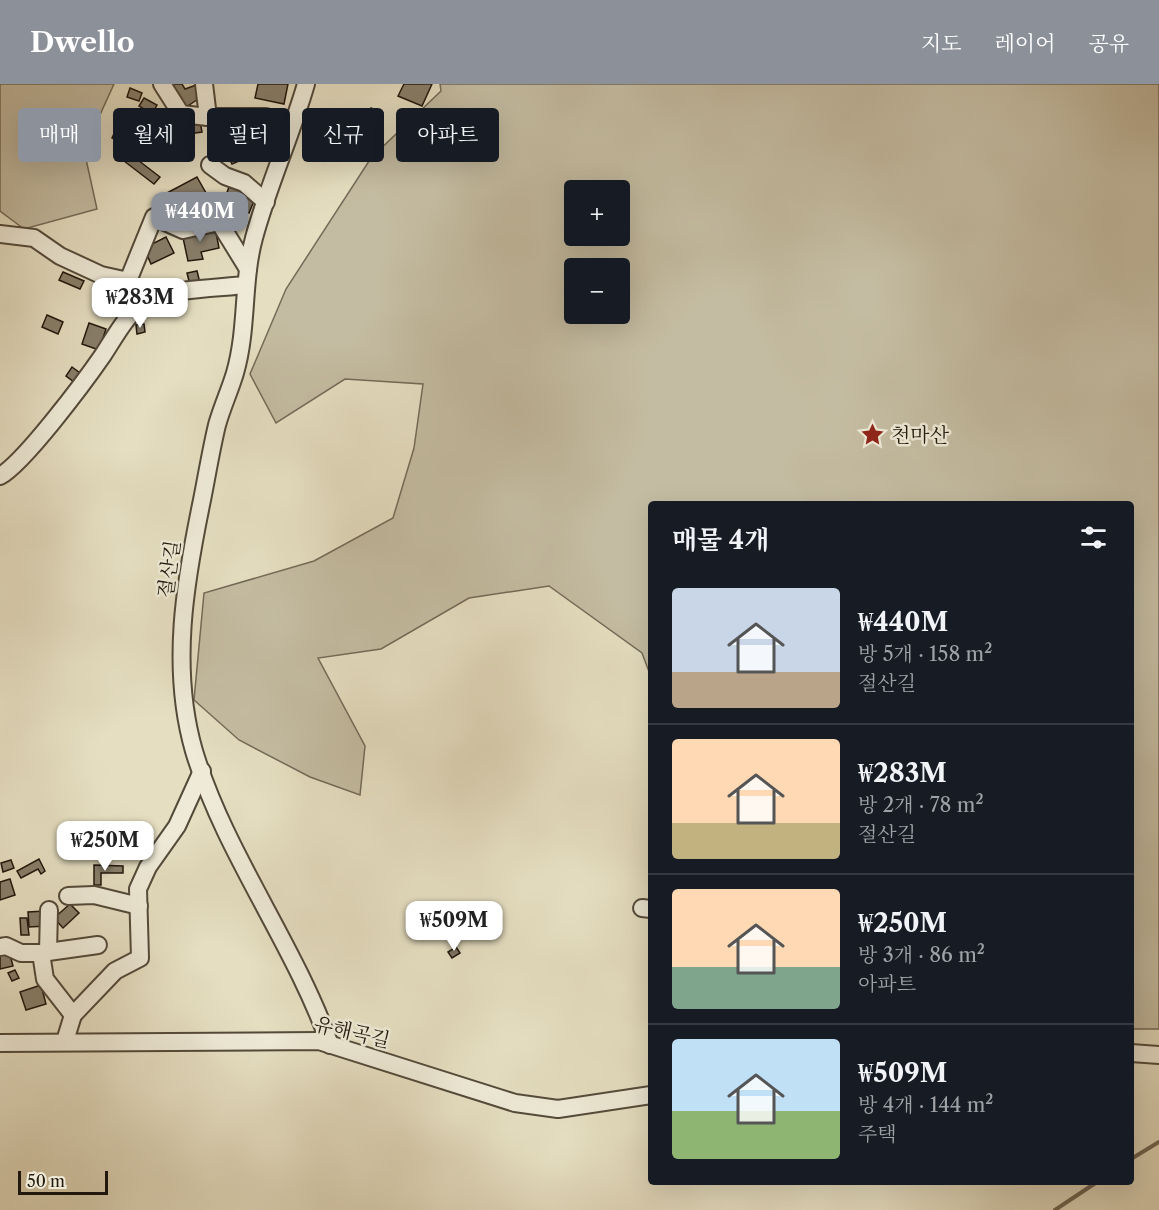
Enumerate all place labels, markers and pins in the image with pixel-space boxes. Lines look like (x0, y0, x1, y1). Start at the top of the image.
pin: ₩440M (158, 192, 242, 243)
pin: ₩283M (98, 278, 182, 329)
place icon: 천마산 (860, 422, 886, 448)
place label: 천마산 (891, 423, 950, 447)
pin: ₩250M (63, 821, 147, 872)
pin: ₩509M (412, 901, 496, 952)

